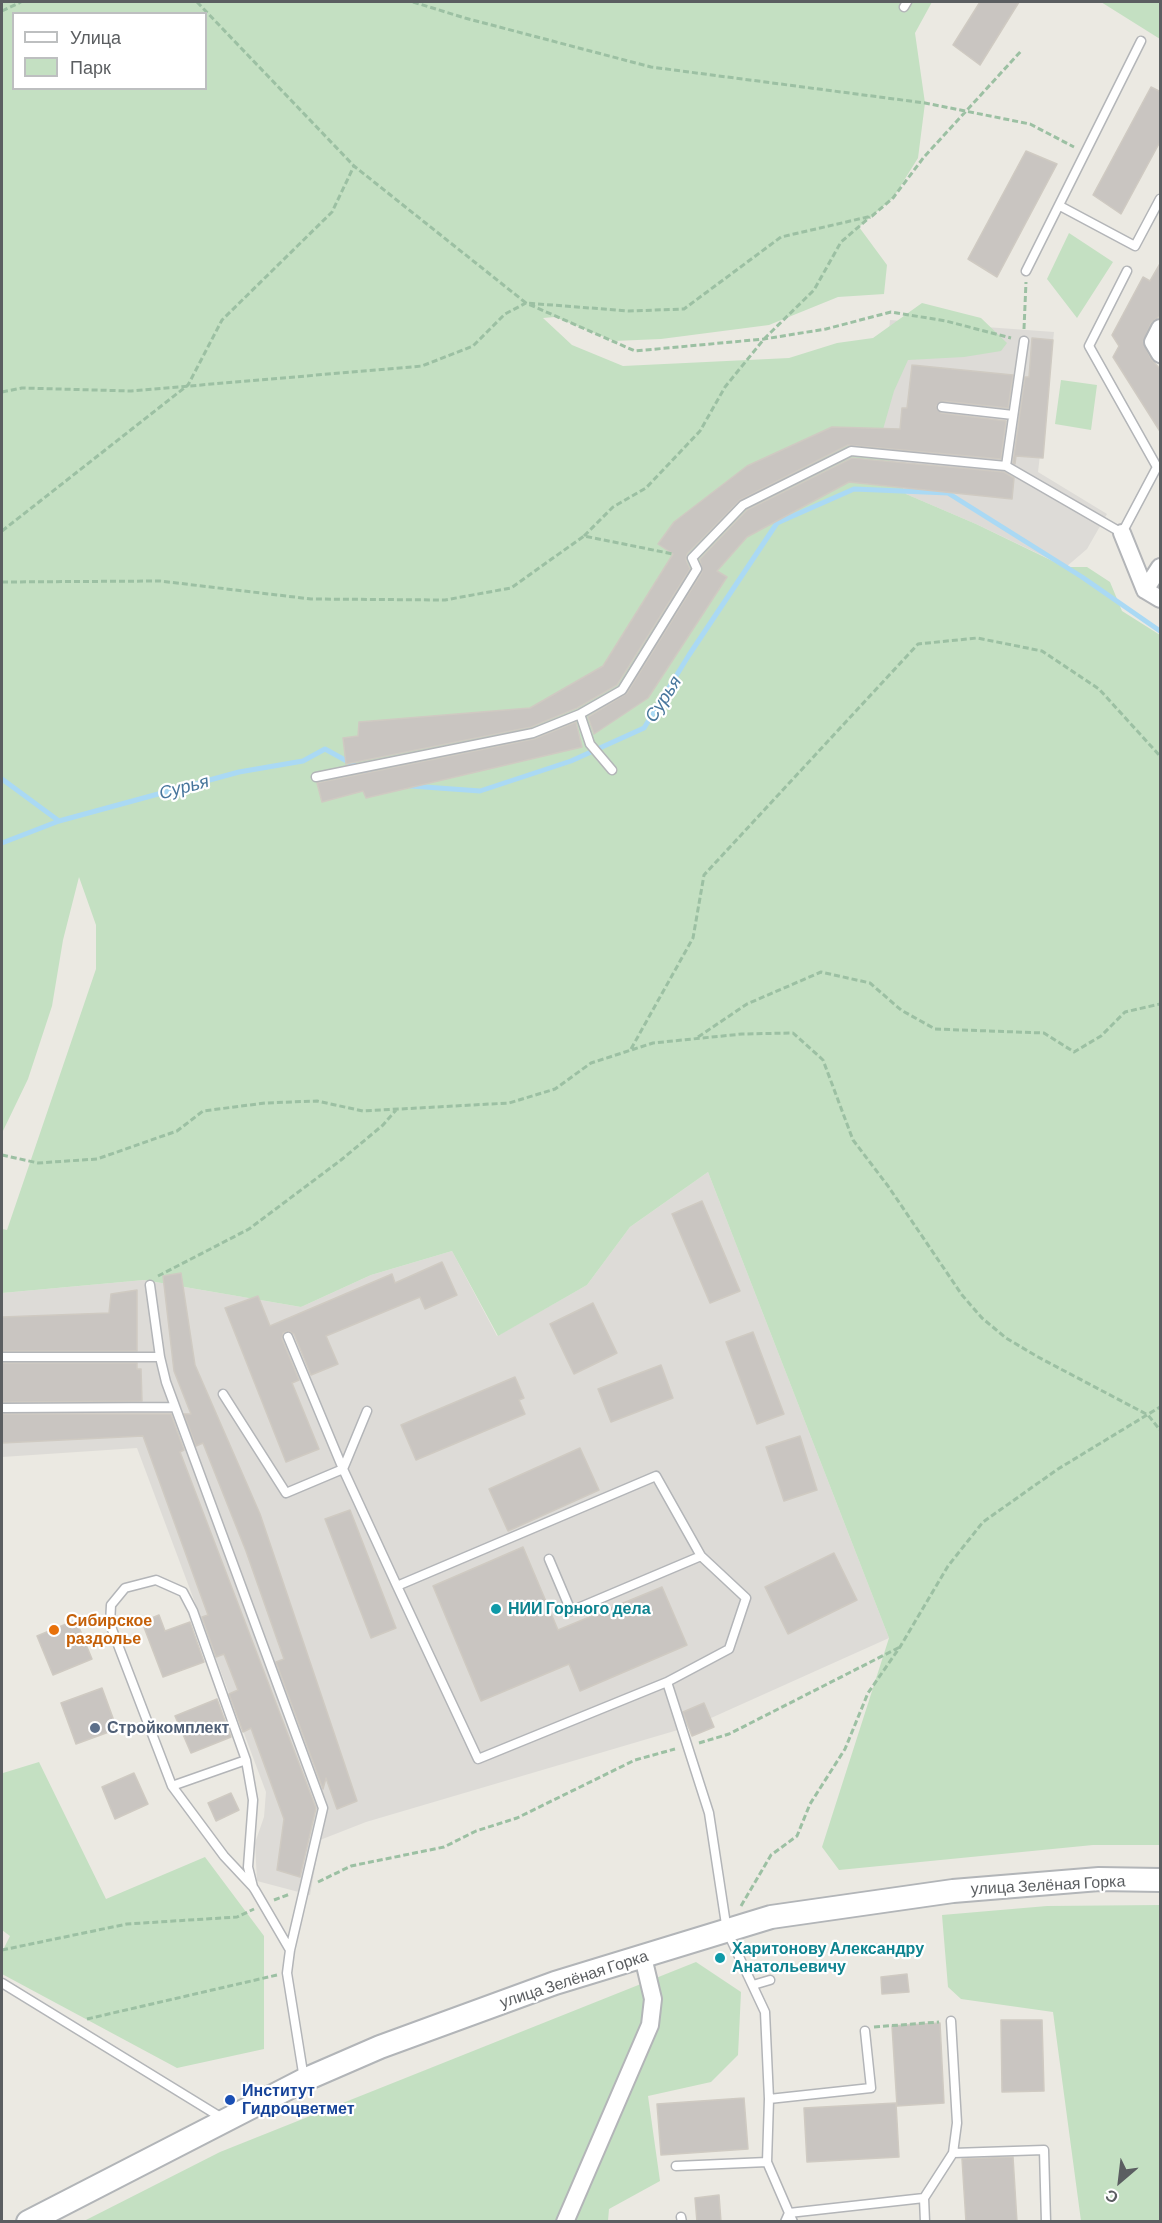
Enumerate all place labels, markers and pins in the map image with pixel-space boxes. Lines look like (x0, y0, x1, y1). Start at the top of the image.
place label: НИИ Горного дела (508, 1599, 651, 1619)
marker: НИИ Горного дела (489, 1602, 503, 1616)
place label: Сибирское раздолье (66, 1611, 152, 1649)
marker: Сибирское раздолье (47, 1623, 61, 1637)
place label: Стройкомплект (107, 1718, 229, 1738)
marker: Стройкомплект (88, 1721, 102, 1735)
place label: Харитонову Александру Анатольевичу (732, 1939, 924, 1977)
marker: Харитонову Александру Анатольевичу (713, 1951, 727, 1965)
place label: Институт Гидроцветмет (242, 2081, 355, 2119)
marker: Институт Гидроцветмет (223, 2093, 237, 2107)

